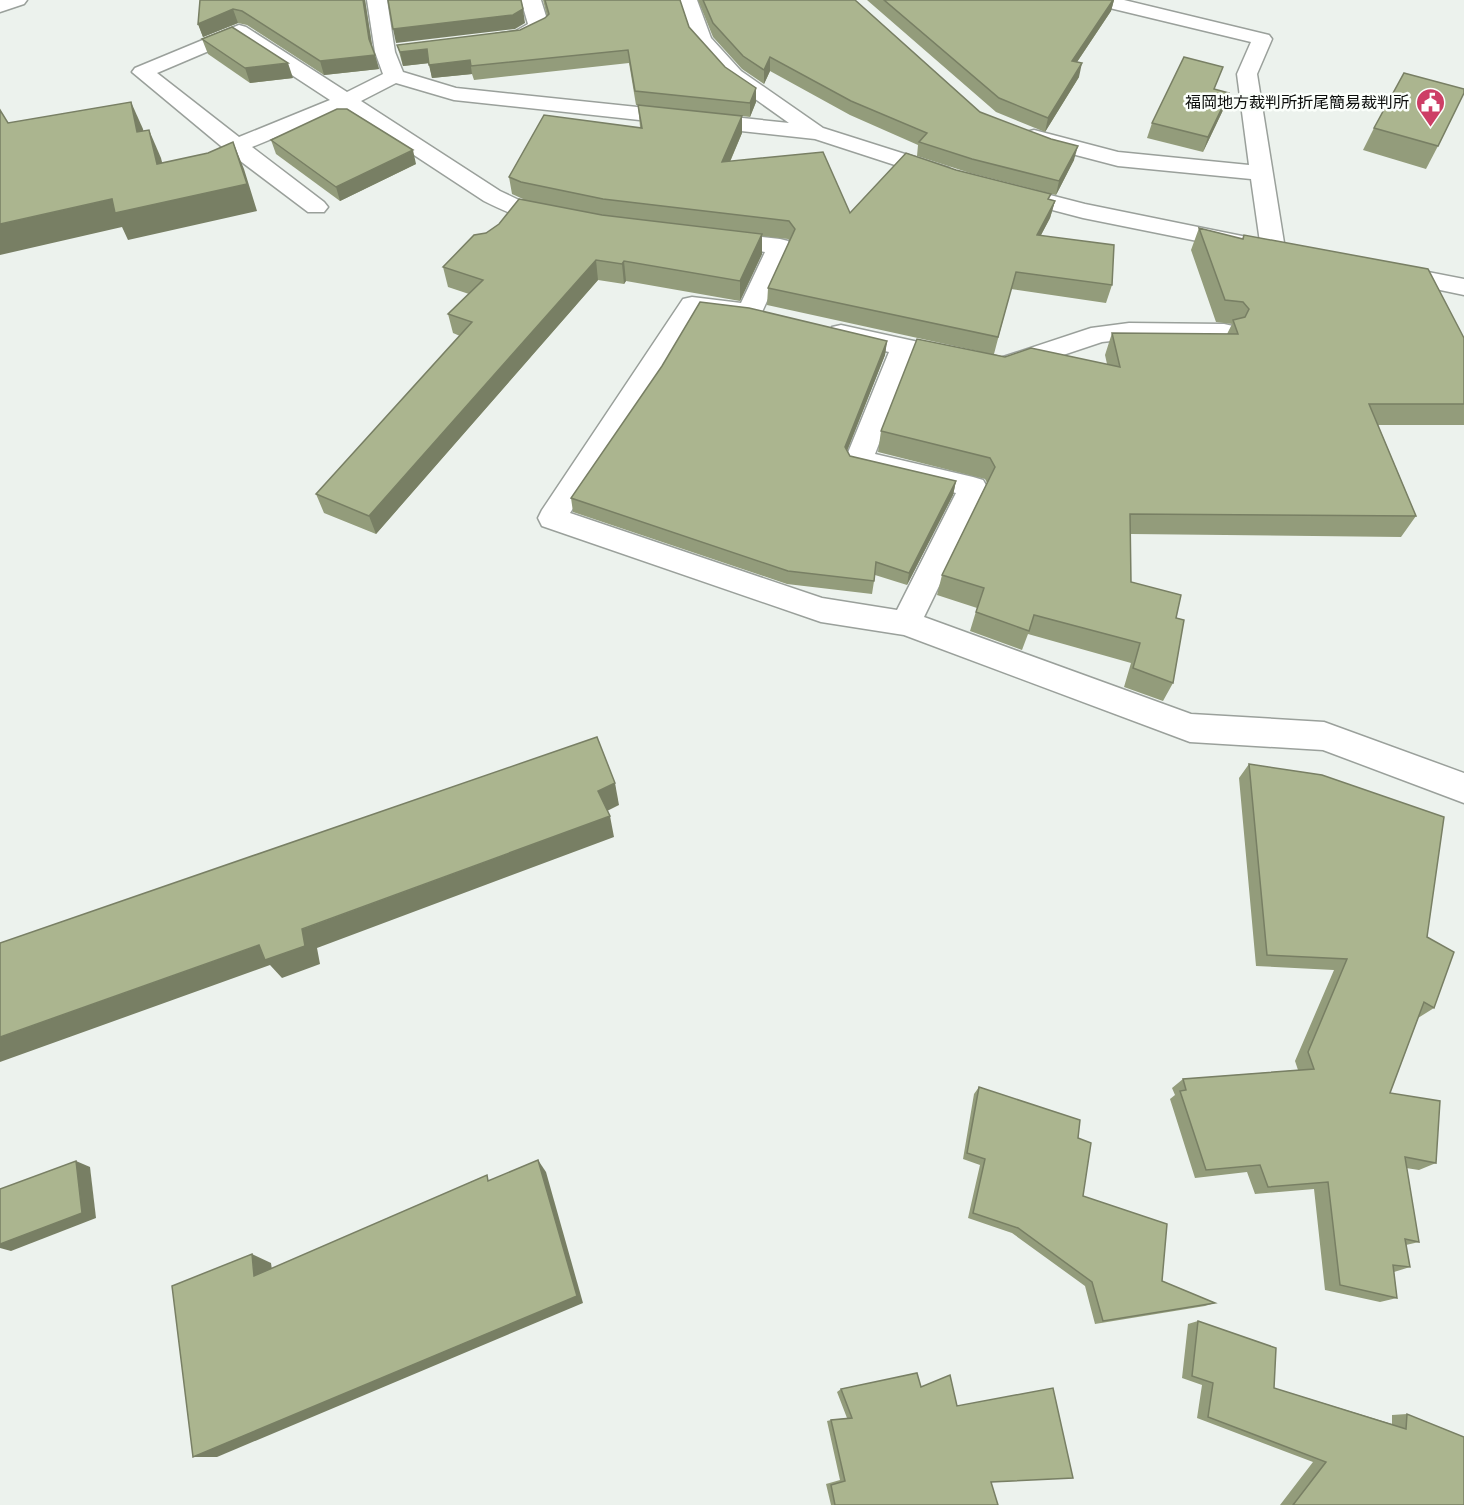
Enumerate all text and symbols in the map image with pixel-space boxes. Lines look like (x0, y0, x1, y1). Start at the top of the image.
public building icon: 福岡地方裁判所折尾簡易裁判所 (1414, 86, 1446, 128)
place label: 福岡地方裁判所折尾簡易裁判所 (1185, 91, 1409, 113)

